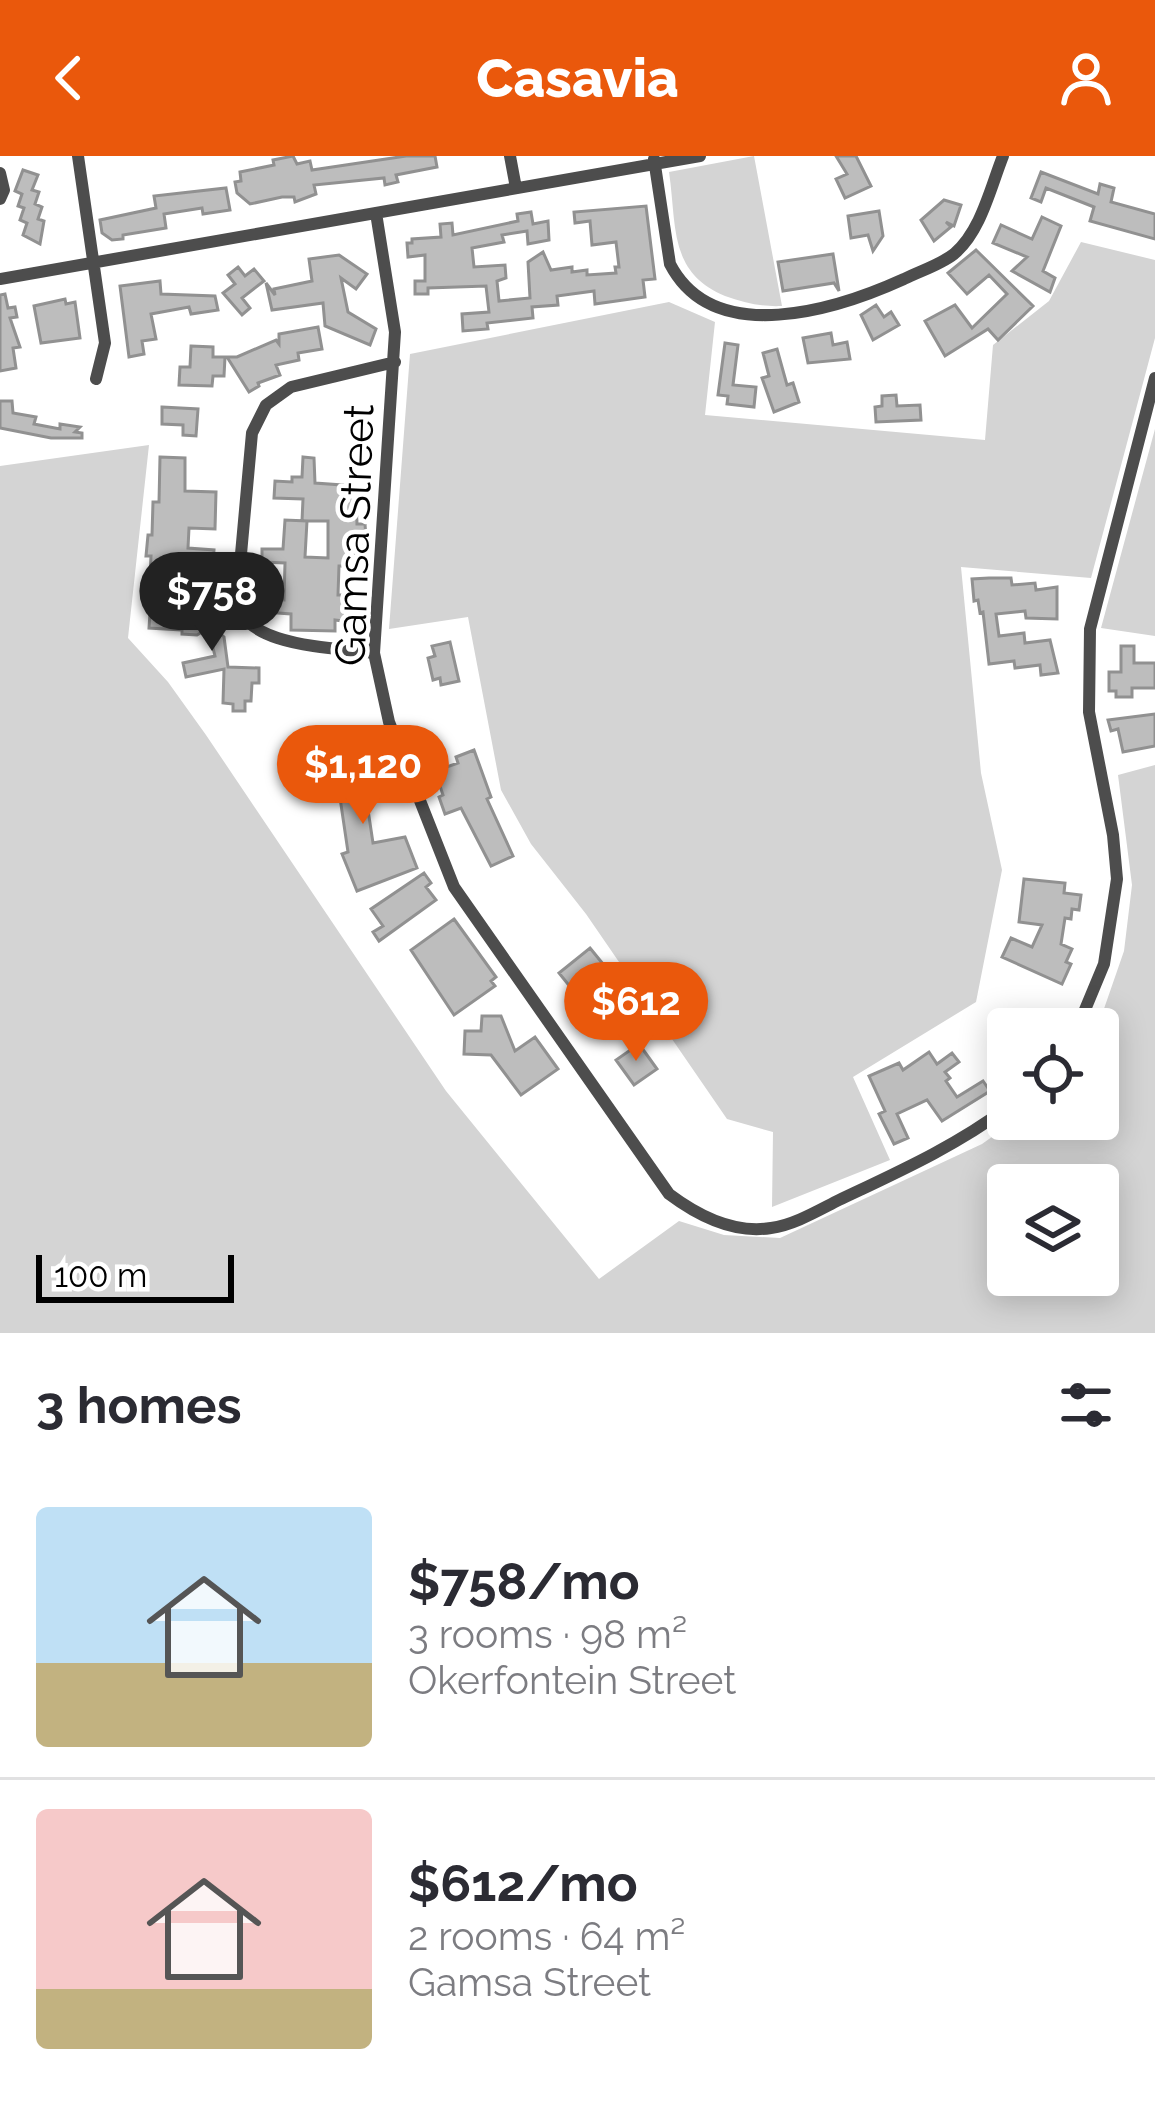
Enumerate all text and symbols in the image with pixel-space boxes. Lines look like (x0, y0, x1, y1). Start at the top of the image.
icon: back (36, 45, 102, 111)
icon: person (1053, 45, 1119, 111)
text: Casavia (476, 46, 679, 110)
street label: Gamsa Street (325, 403, 384, 667)
pin: $758 (141, 552, 283, 654)
text: $758 (166, 568, 258, 614)
pin: $1,120 (265, 725, 461, 827)
text: $1,120 (304, 741, 422, 787)
pin: $612 (565, 962, 707, 1064)
text: $612 (591, 978, 681, 1024)
map controls (987, 1008, 1119, 1296)
button: locate (987, 1008, 1119, 1140)
button: layers (987, 1164, 1119, 1296)
scale bar (36, 1249, 234, 1302)
text: 100 m (54, 1256, 147, 1295)
icon: filters (1053, 1372, 1119, 1438)
text: 3 homes (36, 1375, 242, 1435)
text: $758/mo (408, 1551, 640, 1611)
icon: home (132, 1555, 276, 1699)
text: 3 rooms · 98 m² (408, 1611, 687, 1657)
text: Okerfontein Street (408, 1657, 736, 1703)
text: $612/mo (408, 1853, 638, 1913)
icon: home (132, 1857, 276, 2001)
text: 2 rooms · 64 m² (408, 1913, 685, 1959)
text: Gamsa Street (408, 1959, 651, 2005)

